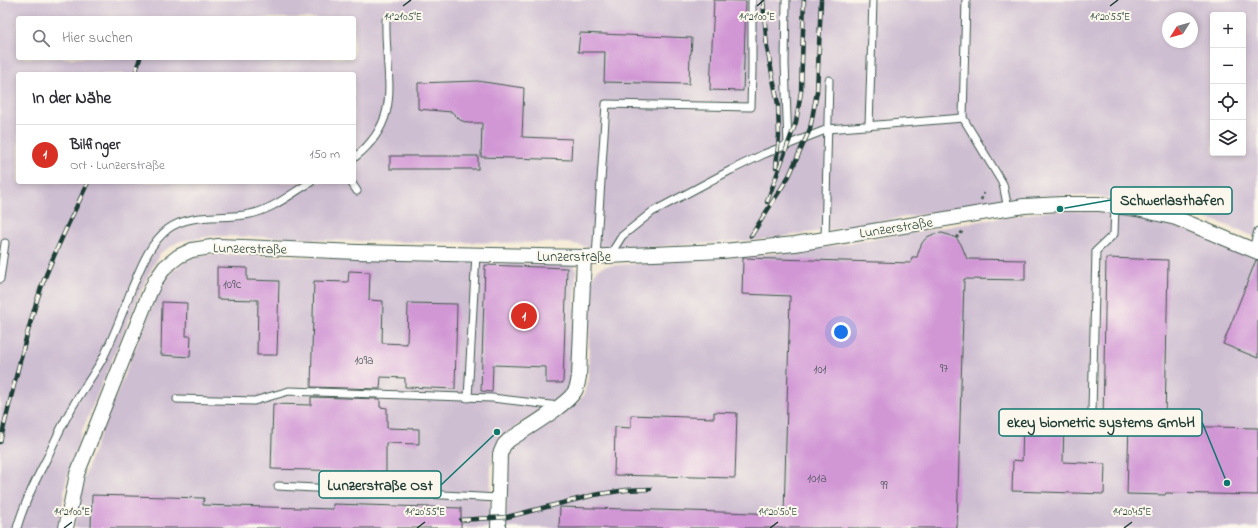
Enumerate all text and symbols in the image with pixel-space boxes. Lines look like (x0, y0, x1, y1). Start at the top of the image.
text: 14°21'05"E (384, 10, 422, 25)
text: 14°21'00"E (739, 10, 775, 25)
text: 14°20'55"E (1090, 10, 1130, 25)
north arrow (1162, 12, 1198, 48)
map controls (1210, 12, 1246, 156)
button: + (1210, 12, 1246, 48)
search box (16, 16, 356, 60)
icon: search (30, 27, 52, 49)
text: Hier suchen (62, 27, 133, 49)
button: − (1210, 48, 1246, 84)
button: locate (1210, 84, 1246, 120)
text: In der Nähe (32, 86, 111, 111)
button: layers (1210, 120, 1246, 156)
text: Bilfinger (70, 134, 121, 156)
text: 1 (43, 145, 47, 164)
text: 150 m (309, 145, 340, 164)
text: Ort · Lunzerstraße (70, 156, 165, 175)
callout: Schwerlasthafen (1111, 187, 1232, 214)
text: Schwerlasthafen (1120, 190, 1225, 212)
street label: Lunzerstraße (858, 212, 935, 245)
street label: Lunzerstraße (213, 238, 288, 261)
street label: Lunzerstraße (537, 247, 612, 268)
house number: 109c (223, 276, 242, 294)
pin: 1 (511, 301, 537, 331)
your location (831, 322, 851, 342)
house number: 109a (354, 352, 374, 370)
house number: 97 (940, 360, 948, 378)
house number: 101 (814, 361, 827, 379)
callout: ekey biometric systems GmbH (999, 409, 1202, 436)
text: ekey biometric systems GmbH (1007, 412, 1195, 436)
house number: 101a (807, 470, 827, 488)
callout: Lunzerstraße Ost (319, 471, 441, 498)
text: Lunzerstraße Ost (327, 475, 434, 497)
house number: 99 (880, 477, 888, 495)
text: 14°21'00"E (54, 505, 90, 520)
text: 14°20'55"E (405, 505, 445, 520)
text: 14°20'50"E (759, 505, 797, 520)
text: 14°20'45"E (1113, 505, 1151, 520)

